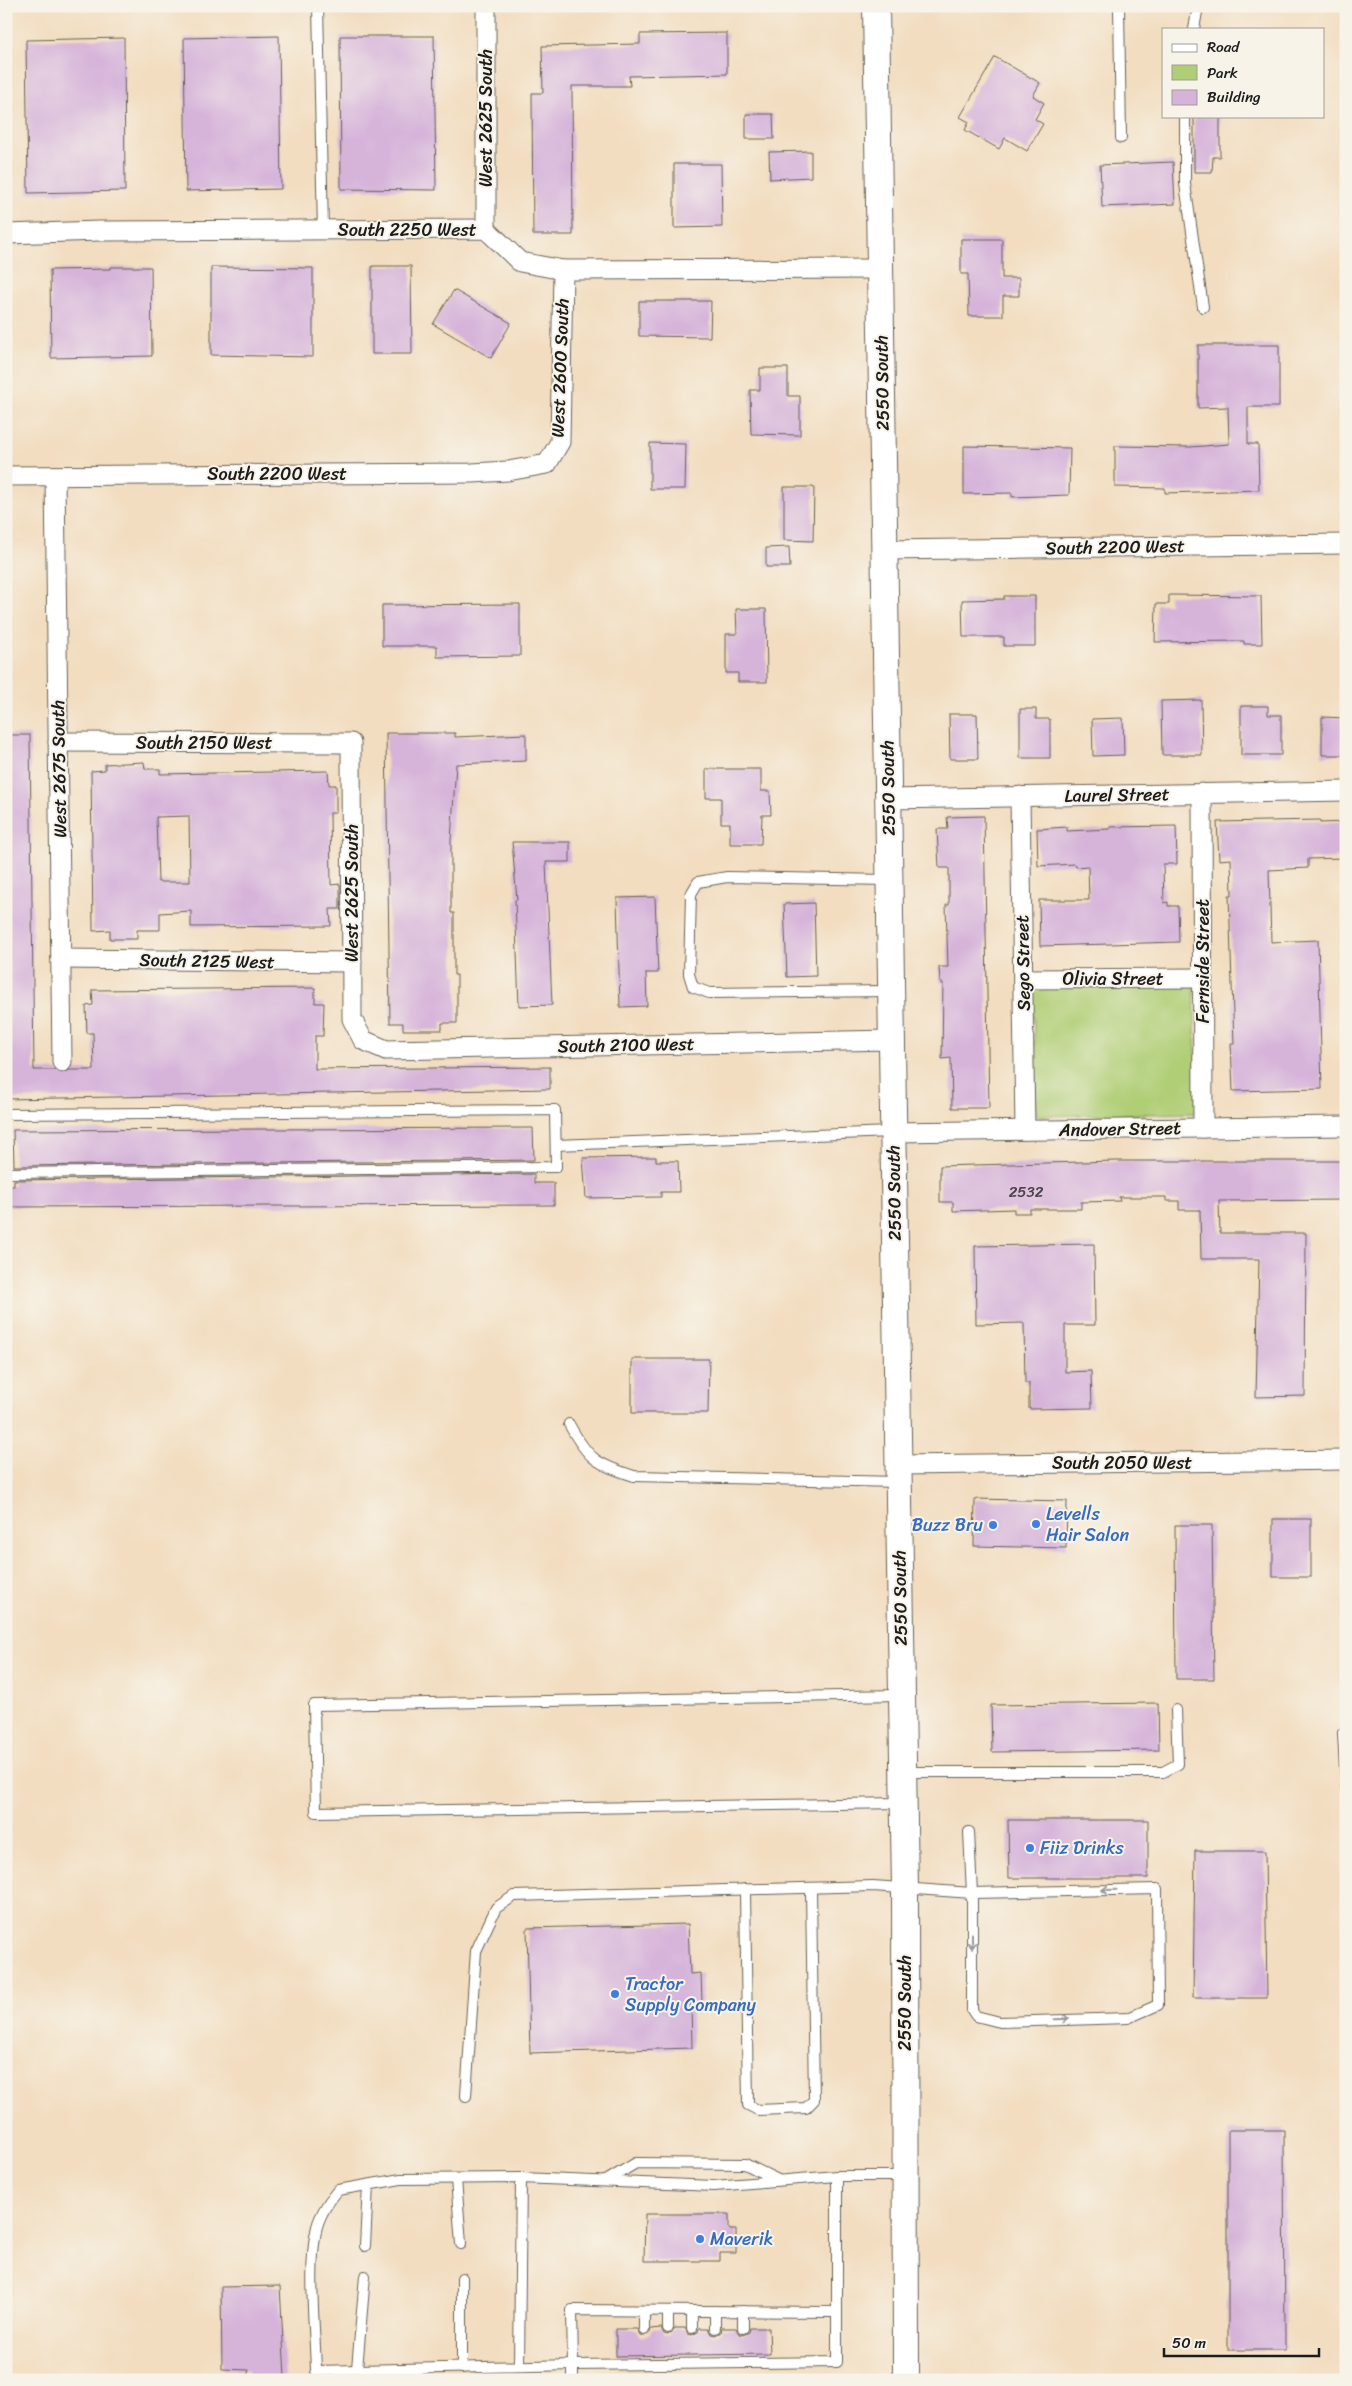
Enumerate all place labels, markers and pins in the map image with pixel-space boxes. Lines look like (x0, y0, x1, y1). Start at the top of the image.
place label: Levells Hair Salon (1046, 1498, 1129, 1551)
place label: Buzz Bru (912, 1509, 983, 1541)
marker: Levells Hair Salon (1030, 1518, 1042, 1530)
marker: Buzz Bru (987, 1519, 999, 1531)
place label: Fiiz Drinks (1040, 1832, 1124, 1864)
marker: Fiiz Drinks (1024, 1842, 1036, 1854)
place label: Tractor Supply Company (625, 1968, 757, 2021)
marker: Tractor Supply Company (609, 1988, 621, 2000)
place label: Maverik (710, 2223, 773, 2255)
marker: Maverik (694, 2233, 706, 2245)

